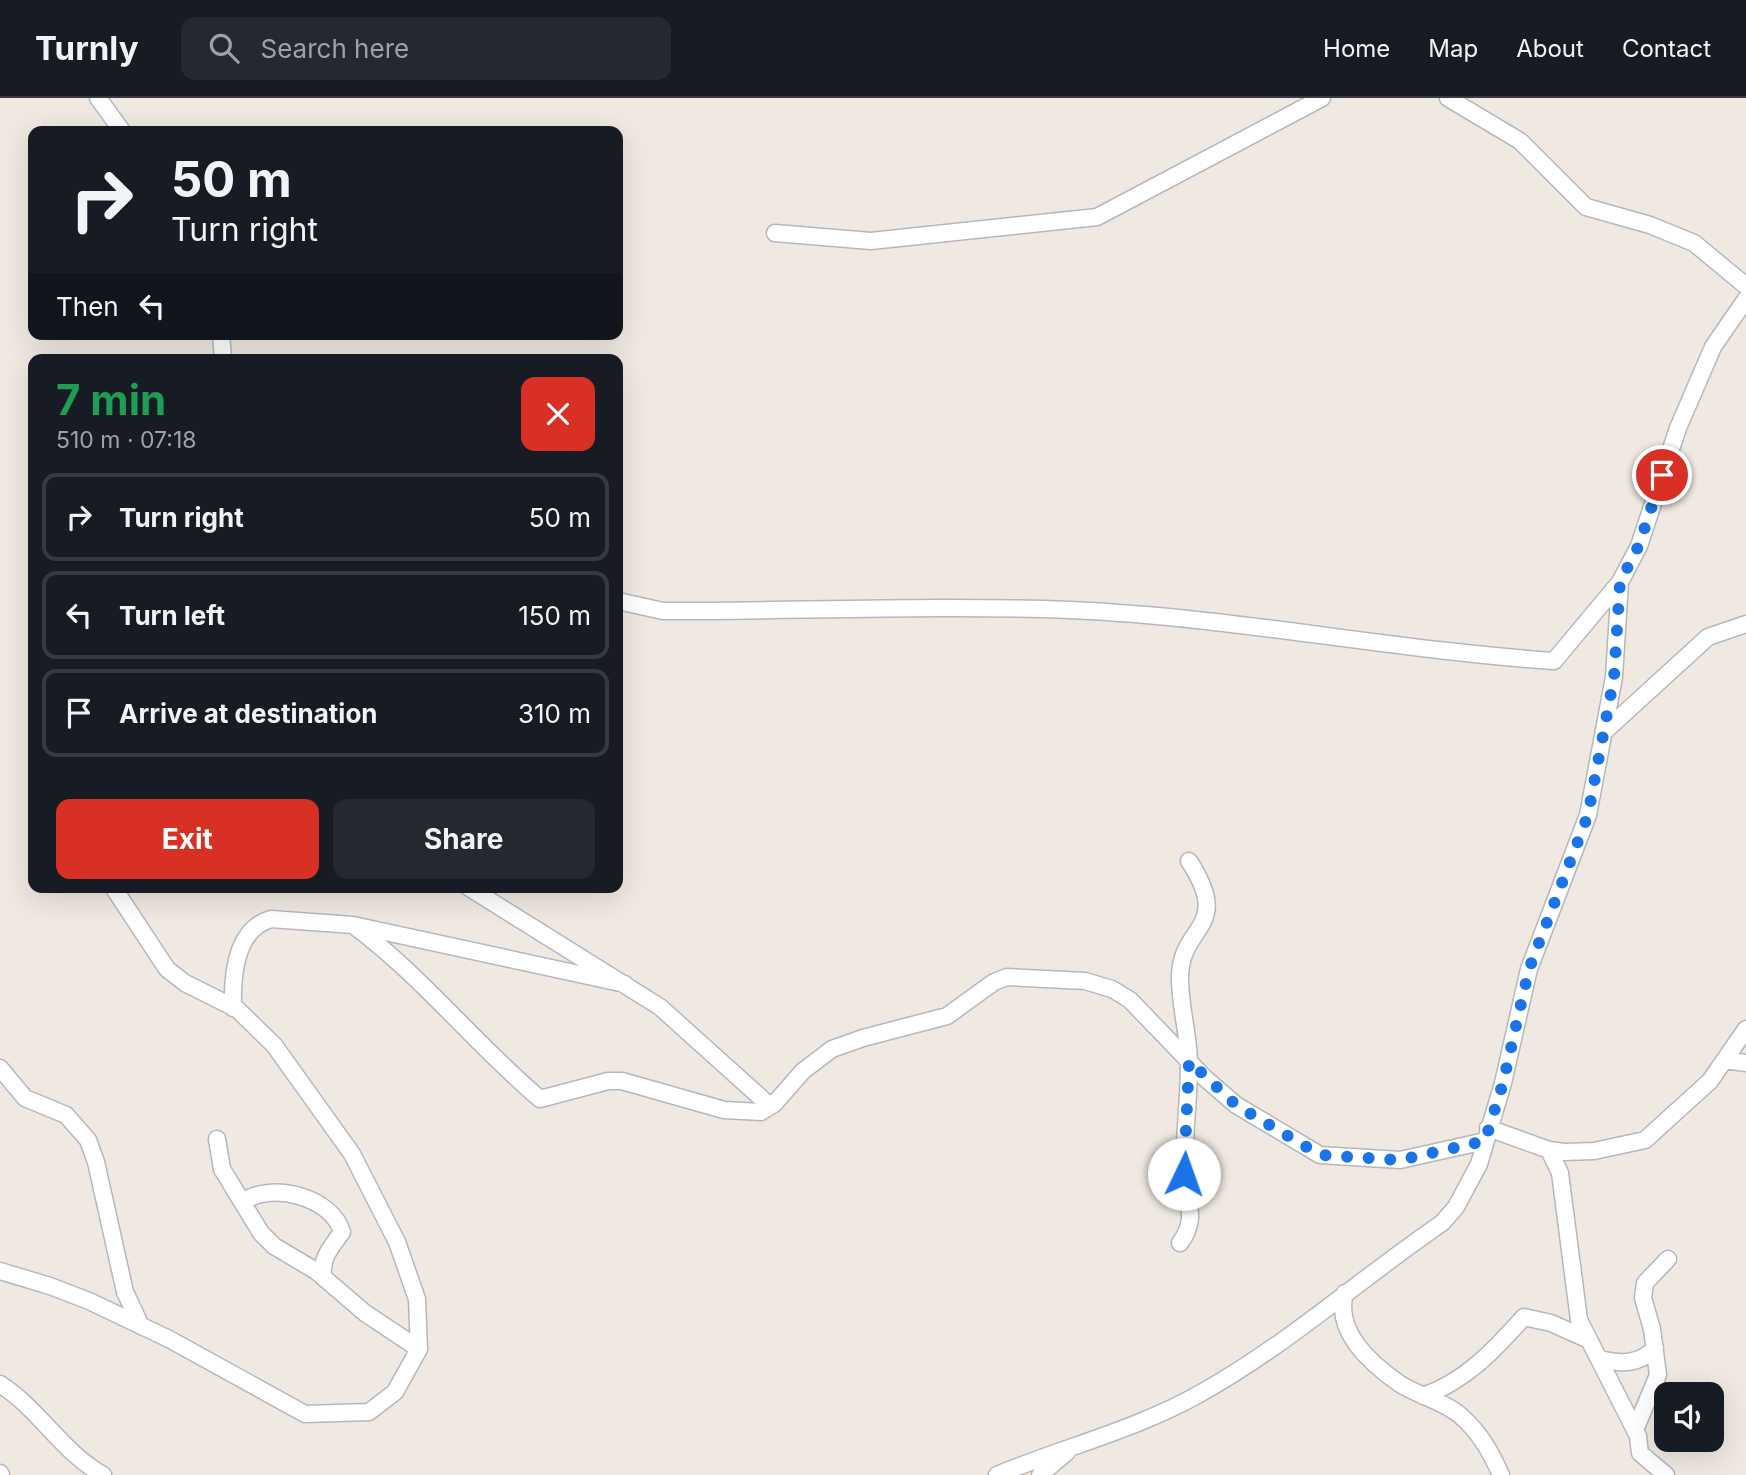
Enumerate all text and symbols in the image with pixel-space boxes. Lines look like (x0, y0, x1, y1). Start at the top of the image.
search box (181, 17, 671, 80)
text: Turnly (35, 28, 139, 68)
icon: search (205, 29, 243, 67)
text: Search here (261, 33, 409, 64)
text: Home (1323, 34, 1390, 63)
text: Map (1428, 34, 1478, 63)
text: About (1516, 34, 1584, 63)
text: Contact (1622, 34, 1711, 63)
text: 50 m (171, 150, 292, 209)
icon: right (56, 154, 147, 245)
text: Turn right (171, 210, 318, 249)
icon: left (133, 287, 171, 325)
text: Then (56, 291, 119, 322)
text: 7 min (56, 374, 166, 425)
button: close (521, 377, 595, 451)
text: 510 m · 07:18 (56, 426, 197, 454)
pin (1632, 445, 1692, 505)
icon: arrive (1643, 456, 1681, 494)
icon: right (60, 498, 98, 536)
text: Turn right (119, 502, 244, 533)
text: 50 m (529, 502, 591, 533)
icon: left (60, 596, 98, 634)
text: Turn left (119, 600, 225, 631)
text: 150 m (518, 600, 591, 631)
icon: arrive (60, 694, 98, 732)
text: Arrive at destination (119, 698, 378, 729)
text: 310 m (518, 698, 591, 729)
button: Exit (56, 799, 319, 879)
button: Share (333, 799, 595, 879)
position arrow (1147, 1137, 1221, 1211)
map controls (1654, 1382, 1724, 1452)
button: sound (1654, 1382, 1724, 1452)

